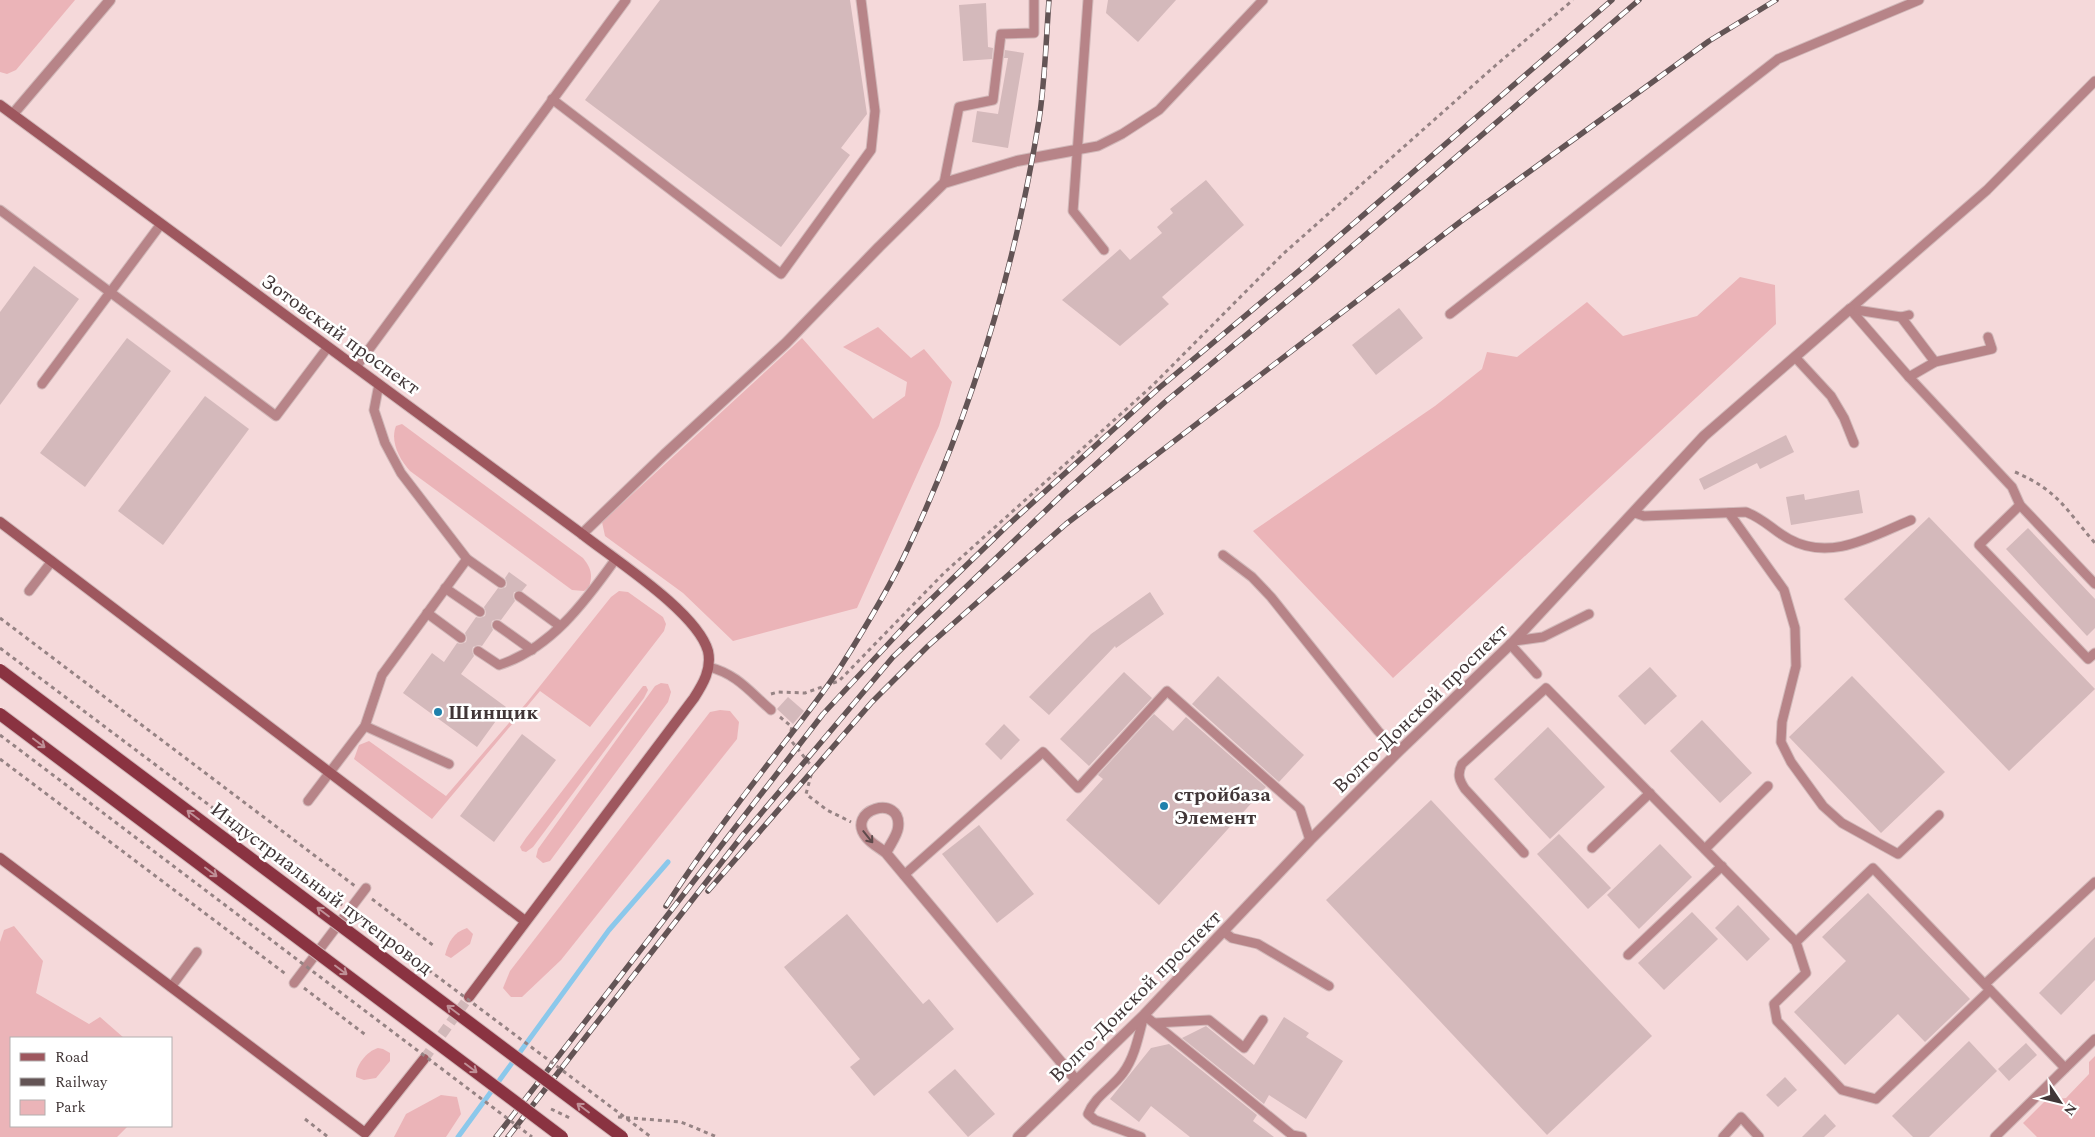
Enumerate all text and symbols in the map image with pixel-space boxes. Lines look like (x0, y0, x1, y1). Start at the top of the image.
street label: Зотовский проспект (255, 267, 426, 403)
street label: Волго-Донской проспект (1326, 617, 1515, 801)
place label: Шинщик (448, 698, 538, 728)
marker: Шинщик (432, 706, 444, 718)
one-way arrow (32, 738, 45, 749)
place label: стройбаза Элемент (1174, 780, 1272, 833)
street label: Индустриальный путепровод (204, 795, 439, 983)
marker: стройбаза Элемент (1158, 800, 1170, 812)
one-way arrow (187, 809, 200, 820)
one-way arrow (863, 830, 874, 843)
one-way arrow (204, 867, 218, 877)
street label: Волго-Донской проспект (1042, 903, 1229, 1090)
one-way arrow (316, 907, 330, 917)
one-way arrow (334, 965, 348, 975)
one-way arrow (446, 1005, 460, 1015)
legend (10, 1037, 172, 1127)
text: Road (55, 1046, 89, 1069)
one-way arrow (464, 1063, 478, 1073)
text: Railway (55, 1071, 108, 1094)
north arrow (2035, 1077, 2085, 1127)
text: Park (55, 1096, 86, 1119)
text: N (2058, 1098, 2082, 1120)
one-way arrow (577, 1102, 590, 1113)

